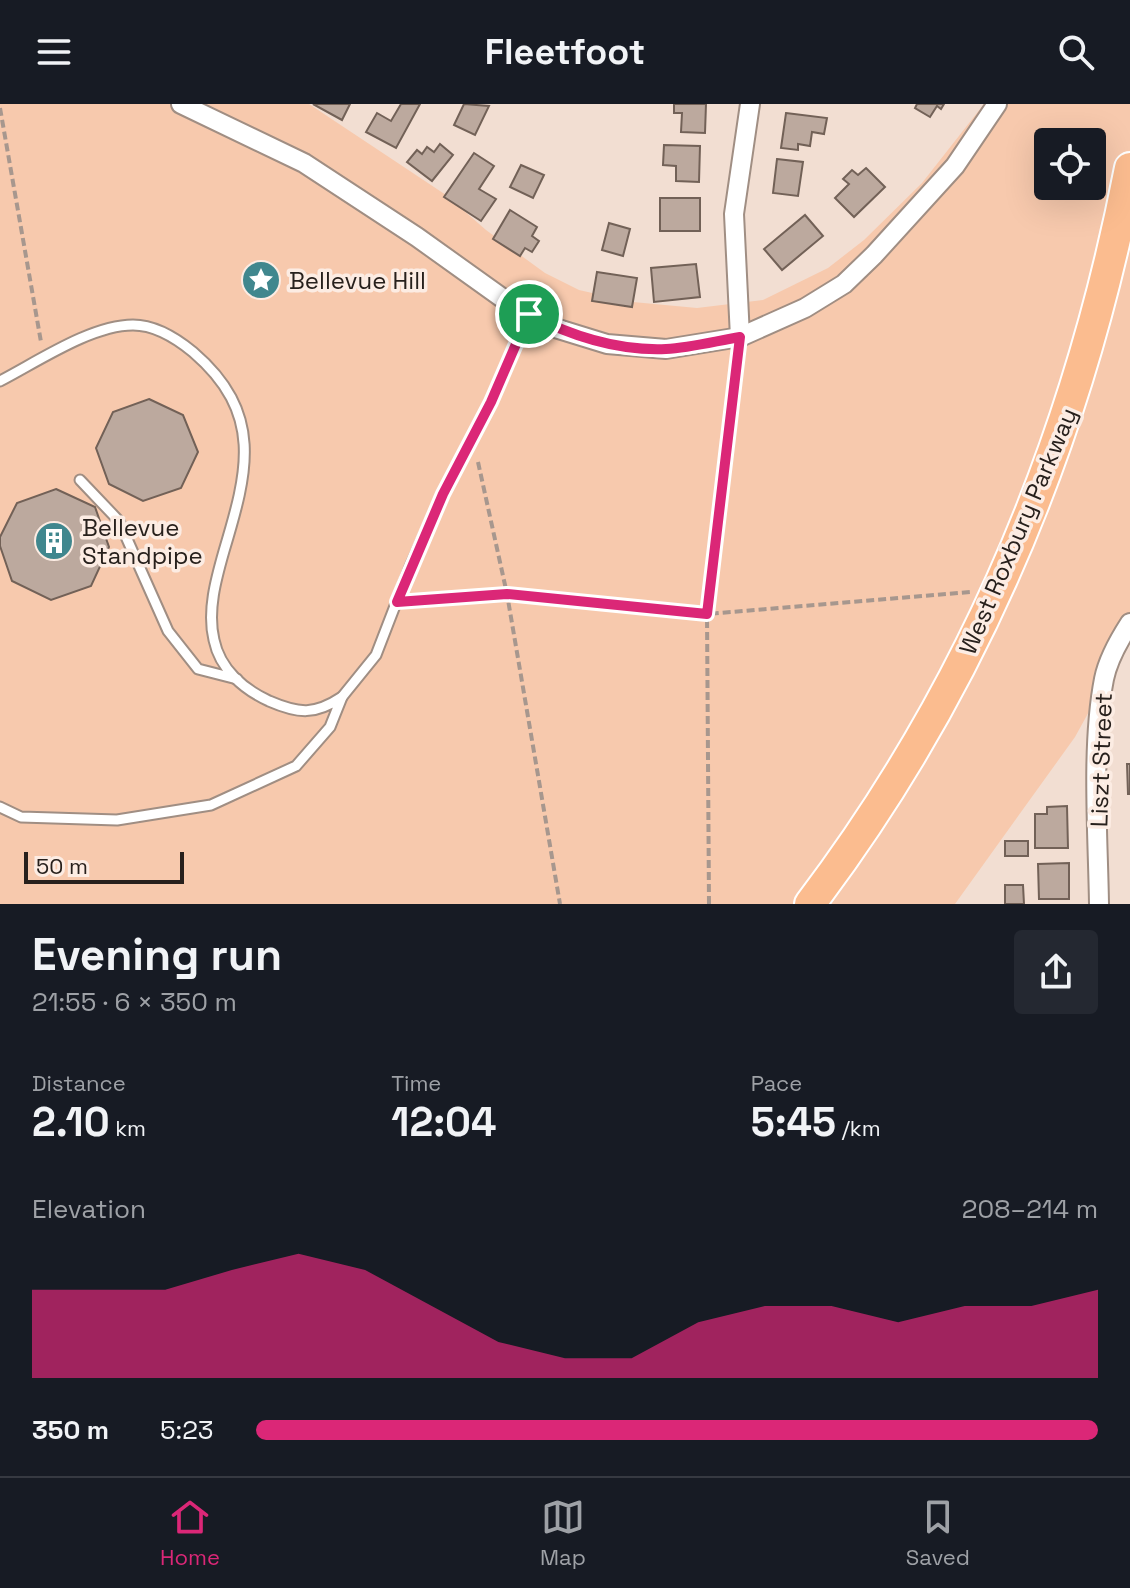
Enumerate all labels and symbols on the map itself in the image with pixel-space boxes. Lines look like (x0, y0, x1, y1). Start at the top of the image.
place icon: Bellevue Hill (240, 259, 282, 301)
place label: Bellevue Hill (289, 265, 426, 296)
pin (495, 280, 563, 348)
street label: West Roxbury Parkway (952, 403, 1084, 659)
place label: Bellevue Standpipe (82, 512, 203, 571)
building icon: Bellevue Standpipe (33, 520, 75, 562)
street label: Liszt Street (1083, 692, 1119, 828)
scale bar (24, 848, 184, 884)

